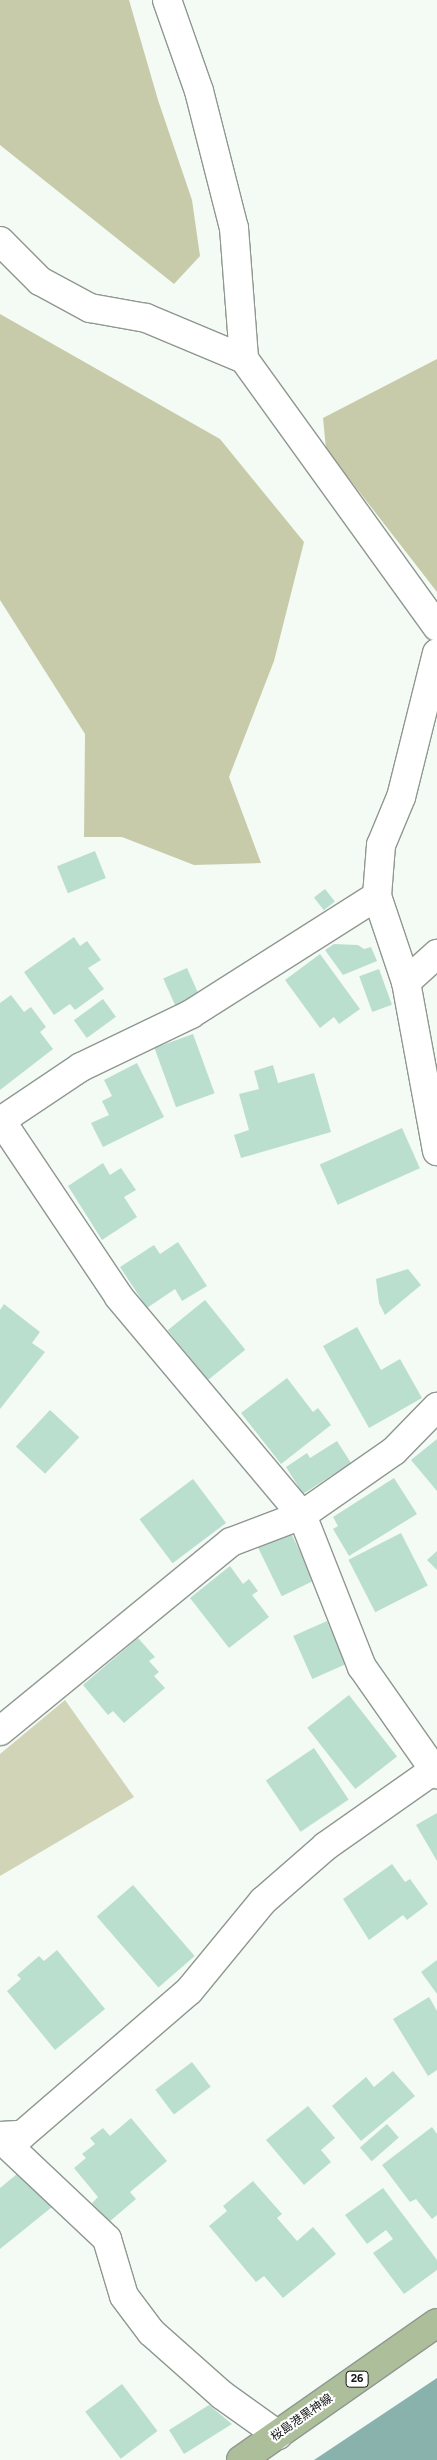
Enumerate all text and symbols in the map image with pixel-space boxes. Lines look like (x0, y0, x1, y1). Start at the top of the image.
road number: 26 (344, 2370, 370, 2388)
street label: 桜島港黒神線 (268, 2391, 336, 2445)

